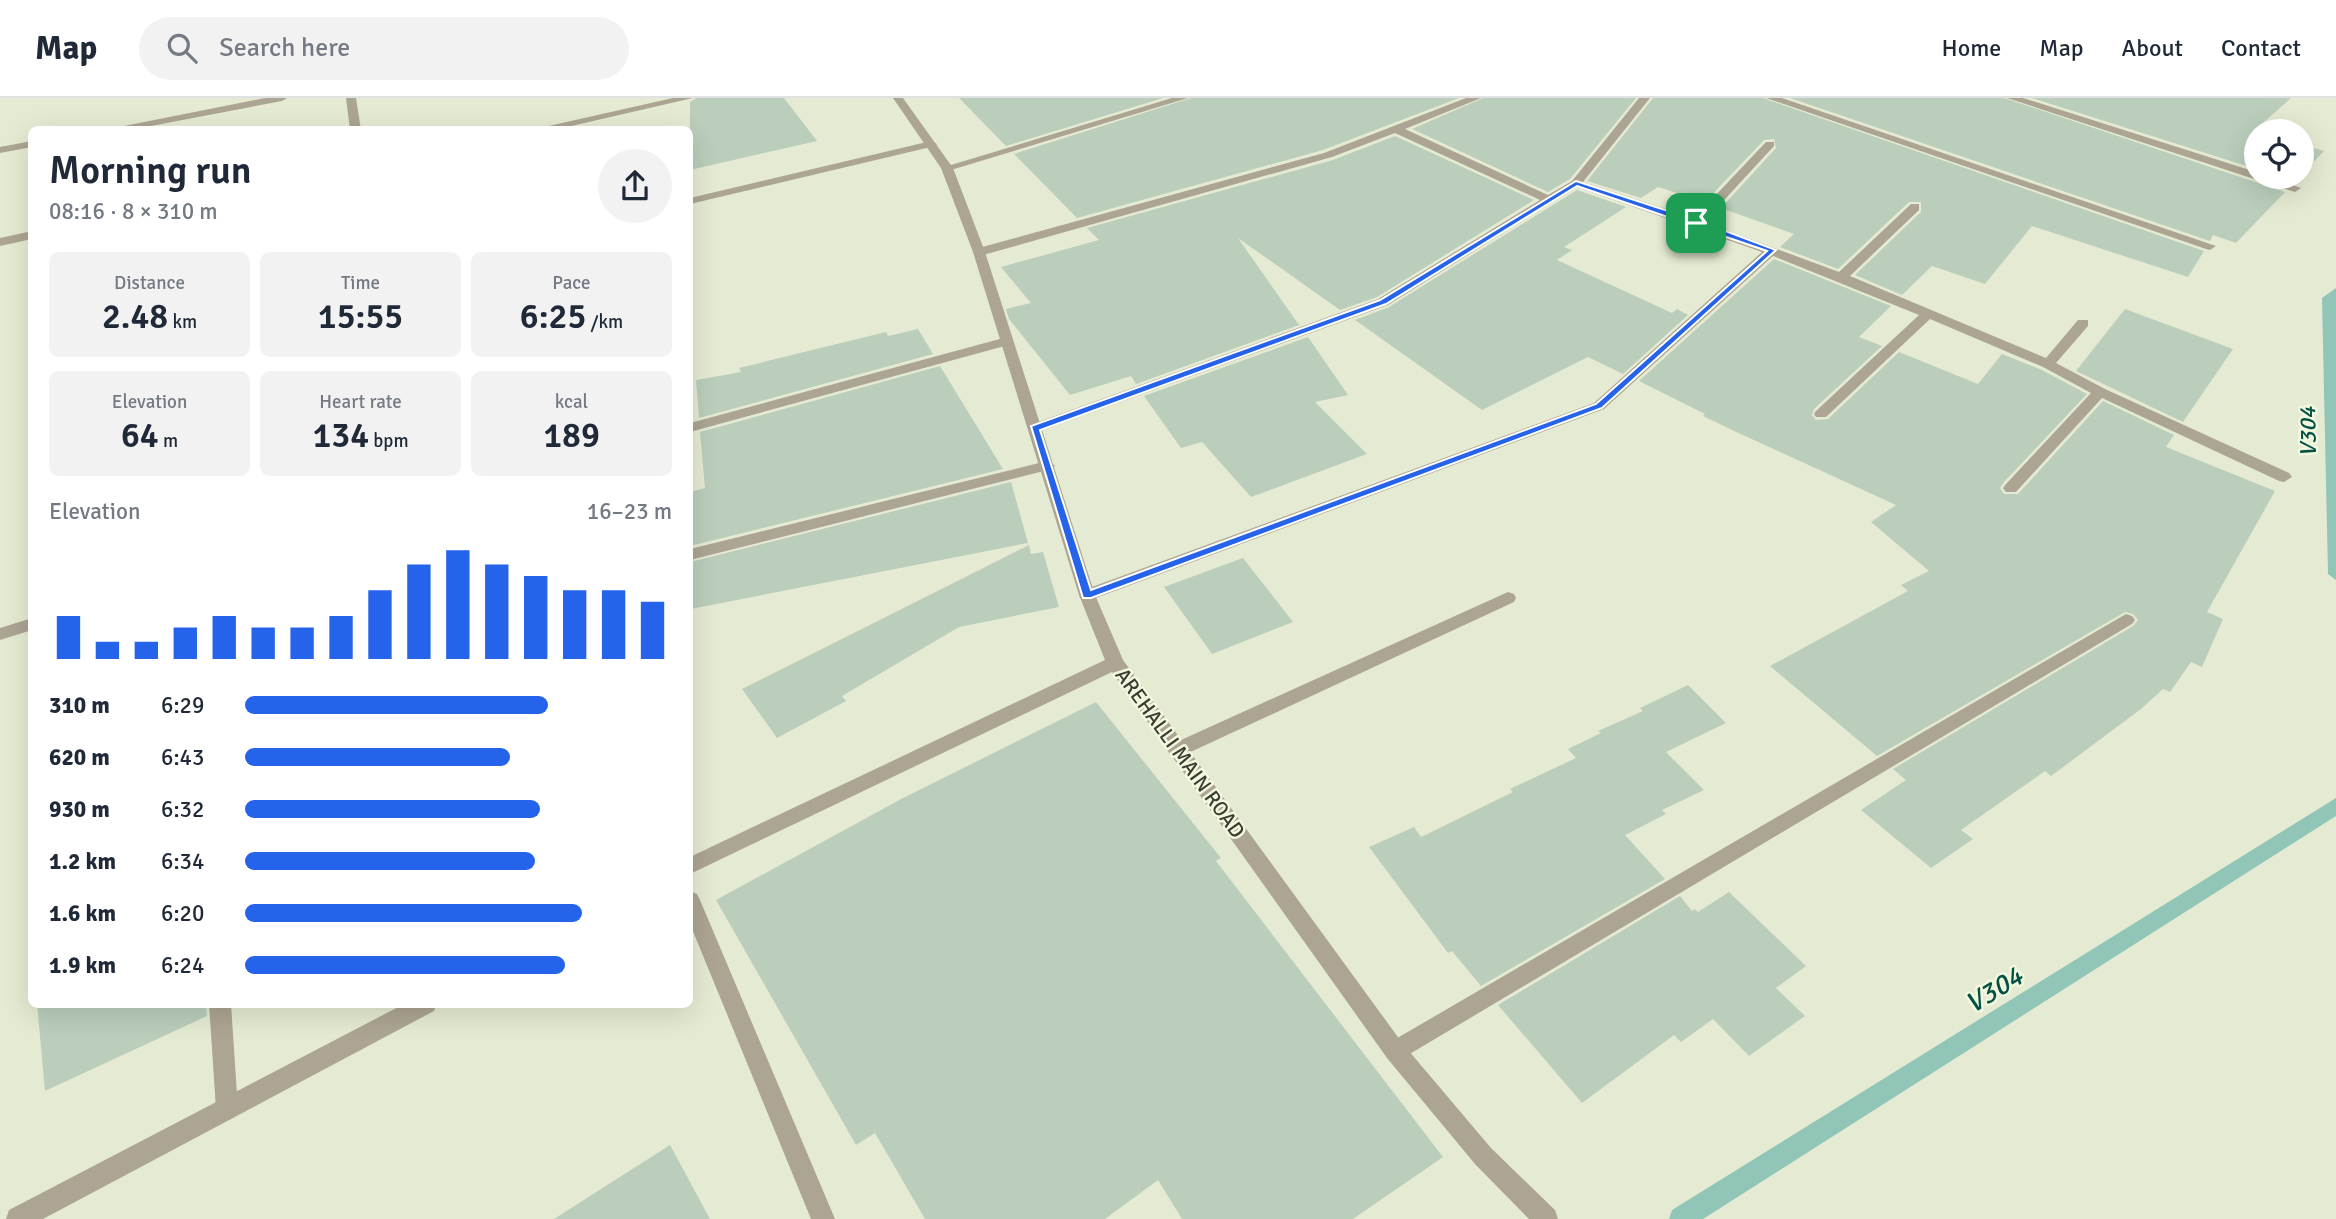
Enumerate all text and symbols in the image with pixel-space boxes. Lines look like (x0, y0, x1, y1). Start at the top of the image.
search box (139, 17, 629, 80)
text: Map (35, 28, 97, 69)
icon: search (163, 29, 201, 67)
text: Search here (219, 32, 350, 64)
text: Home (1941, 33, 2001, 63)
text: Map (2039, 33, 2084, 63)
text: About (2122, 33, 2183, 63)
text: Contact (2221, 33, 2301, 63)
map controls (2244, 119, 2314, 189)
button: locate (2244, 119, 2314, 189)
text: Morning run (49, 147, 252, 194)
button: share (598, 149, 672, 223)
pin (1666, 193, 1726, 253)
text: 08:16 · 8 × 310 m (49, 197, 218, 226)
icon: arrive (1677, 204, 1715, 242)
text: Distance (114, 271, 185, 295)
text: Time (341, 271, 380, 295)
text: Pace (552, 271, 591, 295)
text: 2.48 (102, 295, 168, 338)
text: 15:55 (318, 295, 403, 338)
text: 6:25 (520, 295, 586, 338)
text: km (168, 310, 197, 334)
text: /km (586, 310, 623, 334)
text: Elevation (112, 390, 187, 414)
text: Heart rate (319, 390, 402, 414)
text: kcal (555, 390, 588, 414)
water label: V304 (2293, 406, 2323, 457)
text: 64 (121, 414, 159, 457)
text: 134 (312, 414, 369, 457)
text: 189 (543, 414, 600, 457)
text: m (159, 429, 178, 453)
text: bpm (369, 429, 409, 453)
text: Elevation (49, 497, 141, 526)
text: 16–23 m (587, 497, 672, 526)
street label: AREHALLI MAIN ROAD (1110, 663, 1250, 843)
text: 310 m (49, 691, 110, 720)
text: 6:29 (161, 691, 204, 720)
text: 620 m (49, 743, 110, 772)
text: 6:43 (161, 743, 204, 772)
text: 930 m (49, 795, 110, 824)
text: 6:32 (161, 795, 204, 824)
text: 1.2 km (49, 847, 116, 876)
text: 6:34 (161, 847, 204, 876)
text: 1.6 km (49, 899, 116, 928)
text: 6:20 (161, 899, 204, 928)
text: 1.9 km (49, 951, 116, 980)
text: 6:24 (161, 951, 204, 980)
water label: V304 (1959, 959, 2030, 1021)

